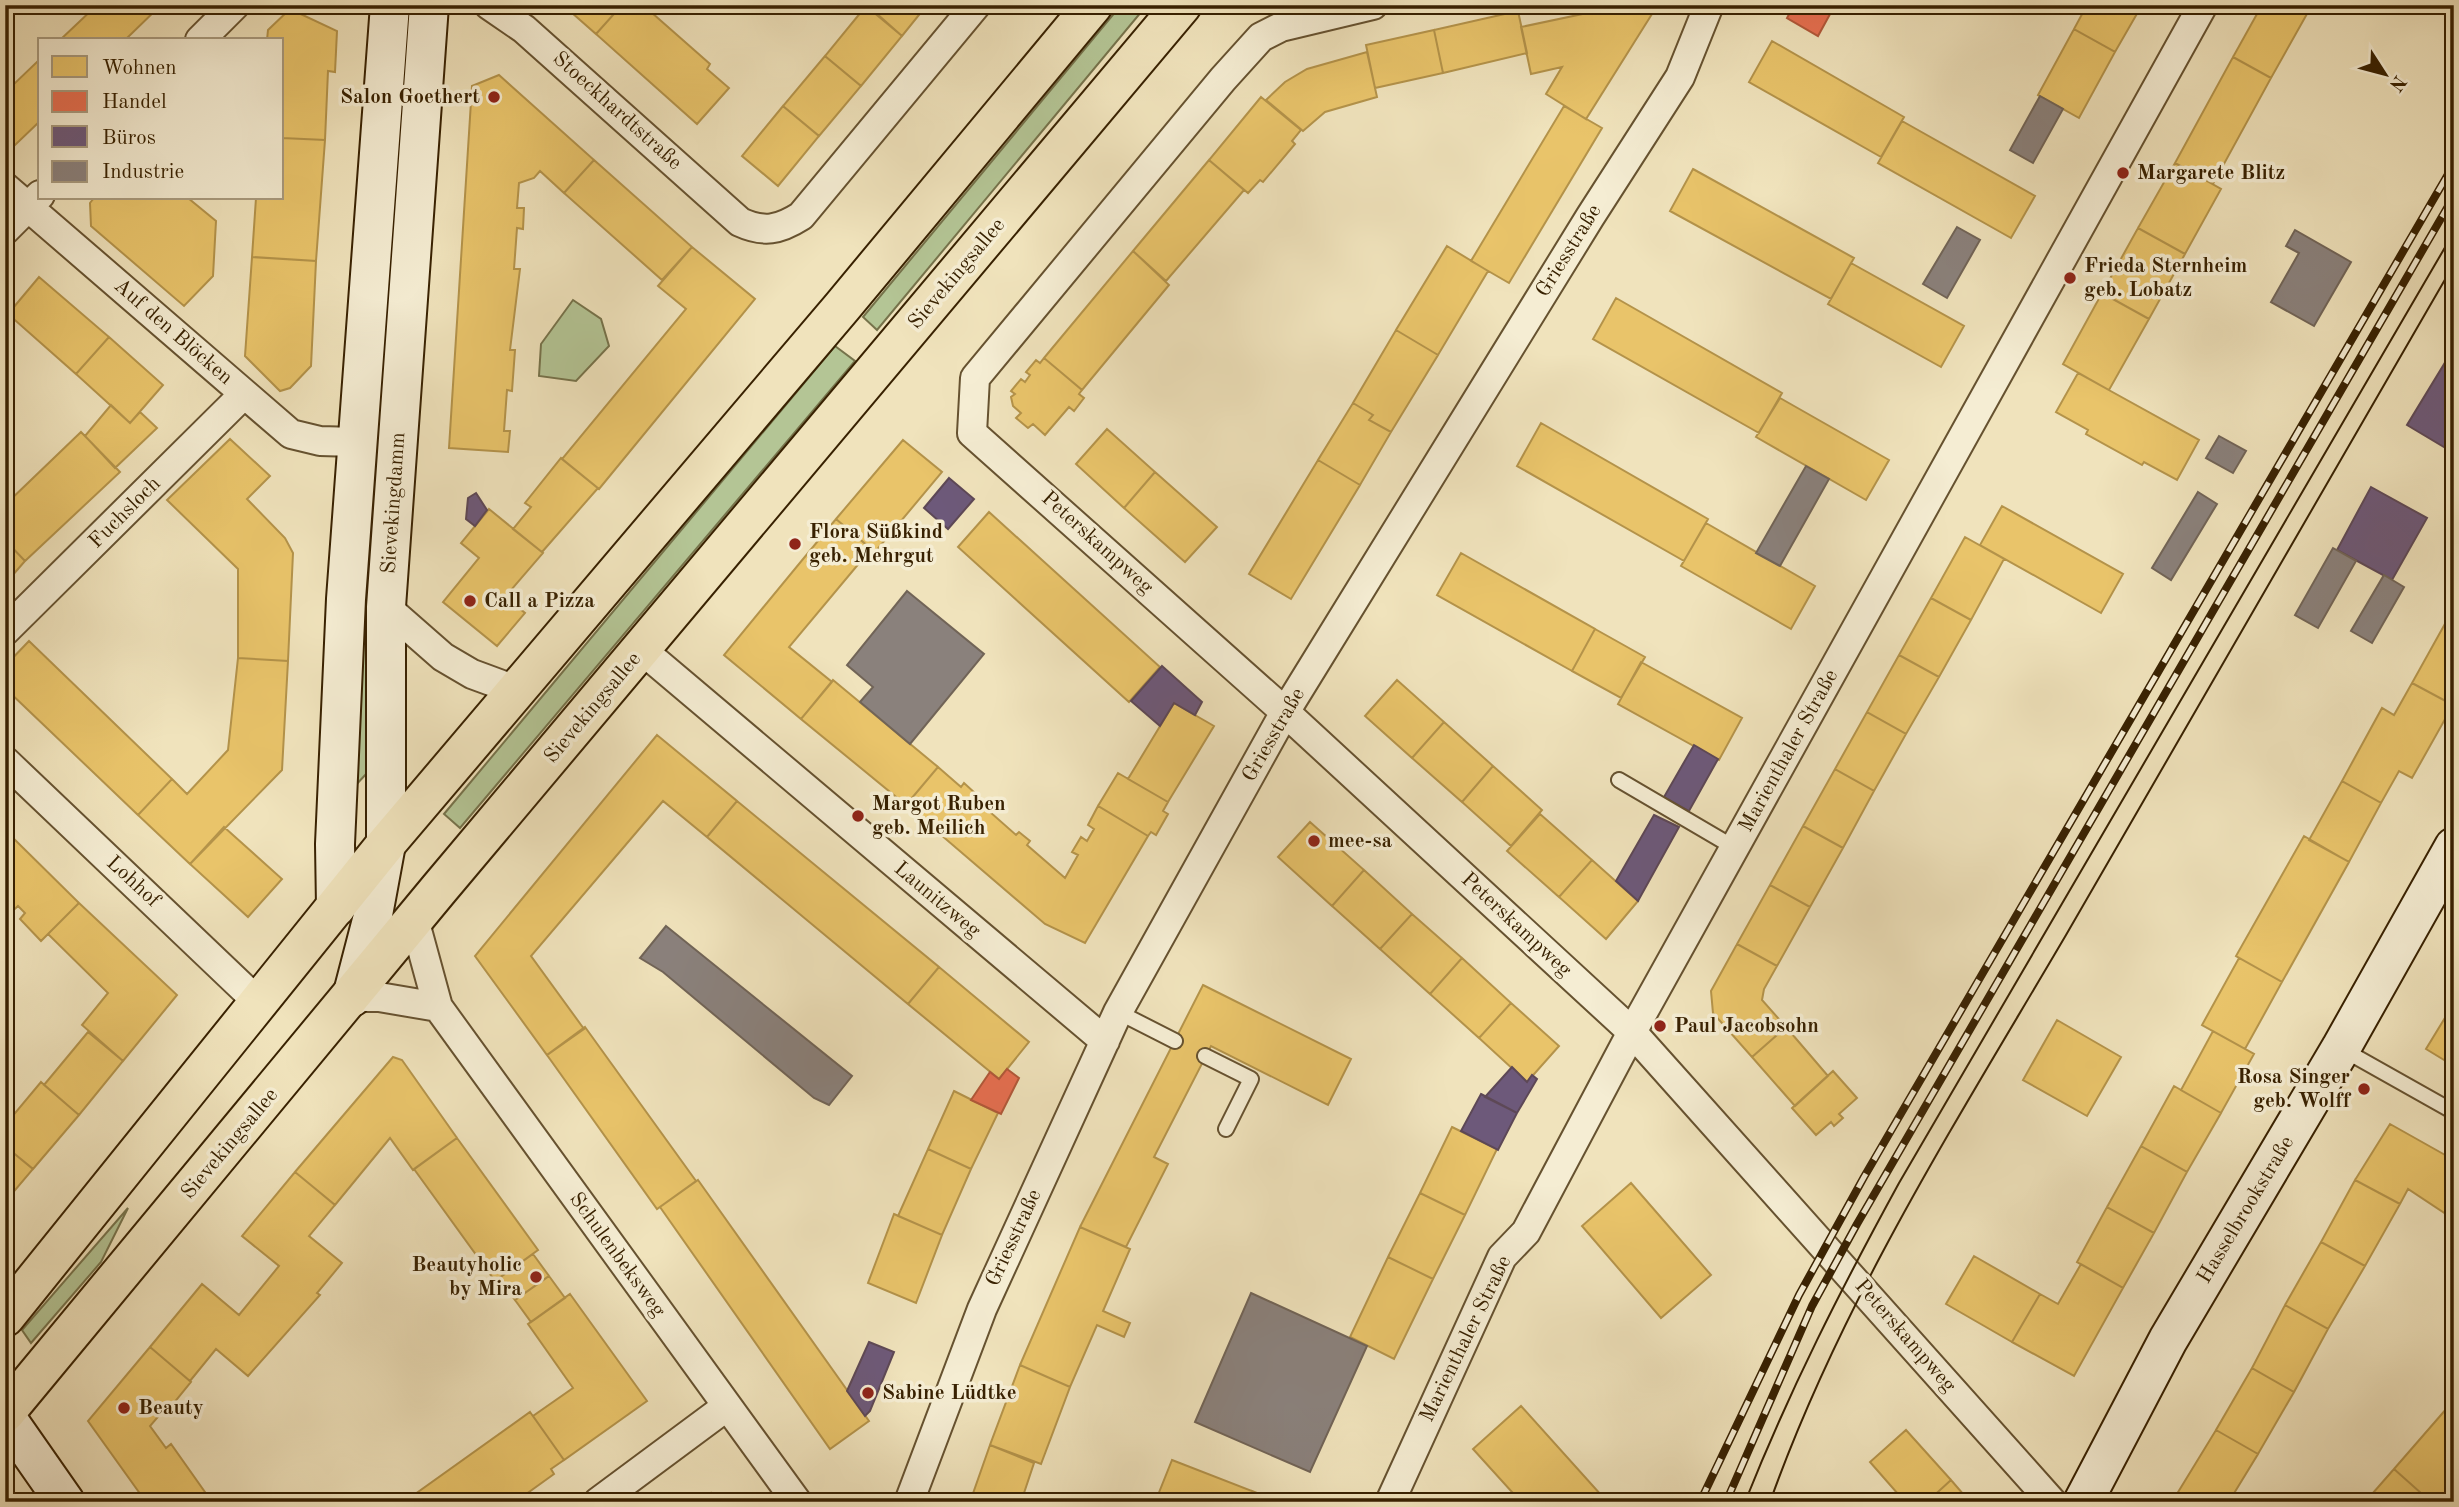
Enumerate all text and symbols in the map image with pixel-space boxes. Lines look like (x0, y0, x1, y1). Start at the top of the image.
legend (38, 38, 284, 200)
north arrow (2350, 38, 2420, 108)
street label: Stoeckhardtstraße (549, 48, 685, 174)
text: Wohnen (102, 58, 177, 79)
text: N (2384, 71, 2409, 94)
place label: Salon Goethert (340, 87, 480, 108)
marker: Salon Goethert (486, 89, 502, 105)
text: Handel (102, 92, 167, 113)
text: Büros (102, 128, 156, 149)
text: Industrie (102, 162, 184, 183)
place label: Margarete Blitz (2137, 163, 2285, 184)
marker: Margarete Blitz (2115, 165, 2131, 181)
street label: Griesstraße (1532, 201, 1606, 301)
street label: Sievekingsallee (905, 215, 1009, 333)
place label: Frieda Sternheim geb. Lobatz (2084, 256, 2247, 301)
marker: Frieda Sternheim geb. Lobatz (2062, 270, 2078, 286)
street label: Auf den Blöcken (110, 275, 236, 389)
street label: Sievekingdamm (379, 431, 409, 575)
street label: Fuchsloch (85, 473, 165, 553)
street label: Peterskampweg (1037, 488, 1157, 599)
place label: Flora Süßkind geb. Mehrgut (809, 522, 943, 567)
marker: Flora Süßkind geb. Mehrgut (787, 536, 803, 552)
place label: Call a Pizza (484, 591, 595, 612)
marker: Call a Pizza (462, 593, 478, 609)
street label: Sievekingsallee (541, 649, 645, 767)
street label: Marienthaler Straße (1736, 666, 1842, 836)
street label: Griesstraße (1239, 685, 1309, 785)
place label: Margot Ruben geb. Meilich (872, 794, 1006, 839)
marker: Margot Ruben geb. Meilich (850, 808, 866, 824)
place label: mee-sa (1328, 831, 1392, 852)
marker: mee-sa (1306, 833, 1322, 849)
street label: Lohhof (102, 852, 165, 912)
street label: Launitzweg (890, 858, 985, 942)
street label: Peterskampweg (1457, 869, 1576, 982)
place label: Paul Jacobsohn (1674, 1016, 1819, 1037)
marker: Paul Jacobsohn (1652, 1018, 1668, 1034)
place label: Rosa Singer geb. Wolff (2237, 1067, 2352, 1112)
marker: Rosa Singer geb. Wolff (2356, 1081, 2372, 1097)
street label: Sievekingsallee (178, 1085, 282, 1203)
street label: Hasselbrookstraße (2194, 1133, 2298, 1287)
street label: Griesstraße (982, 1186, 1046, 1290)
street label: Schulenbeksweg (565, 1189, 669, 1322)
street label: Marienthaler Straße (1417, 1252, 1515, 1426)
place label: Beautyholic by Mira (411, 1255, 522, 1300)
marker: Beautyholic by Mira (528, 1269, 544, 1285)
street label: Peterskampweg (1850, 1275, 1960, 1397)
place label: Sabine Lüdtke (882, 1383, 1017, 1404)
marker: Sabine Lüdtke (860, 1385, 876, 1401)
place label: Beauty (138, 1398, 204, 1419)
marker: Beauty (116, 1400, 132, 1416)

